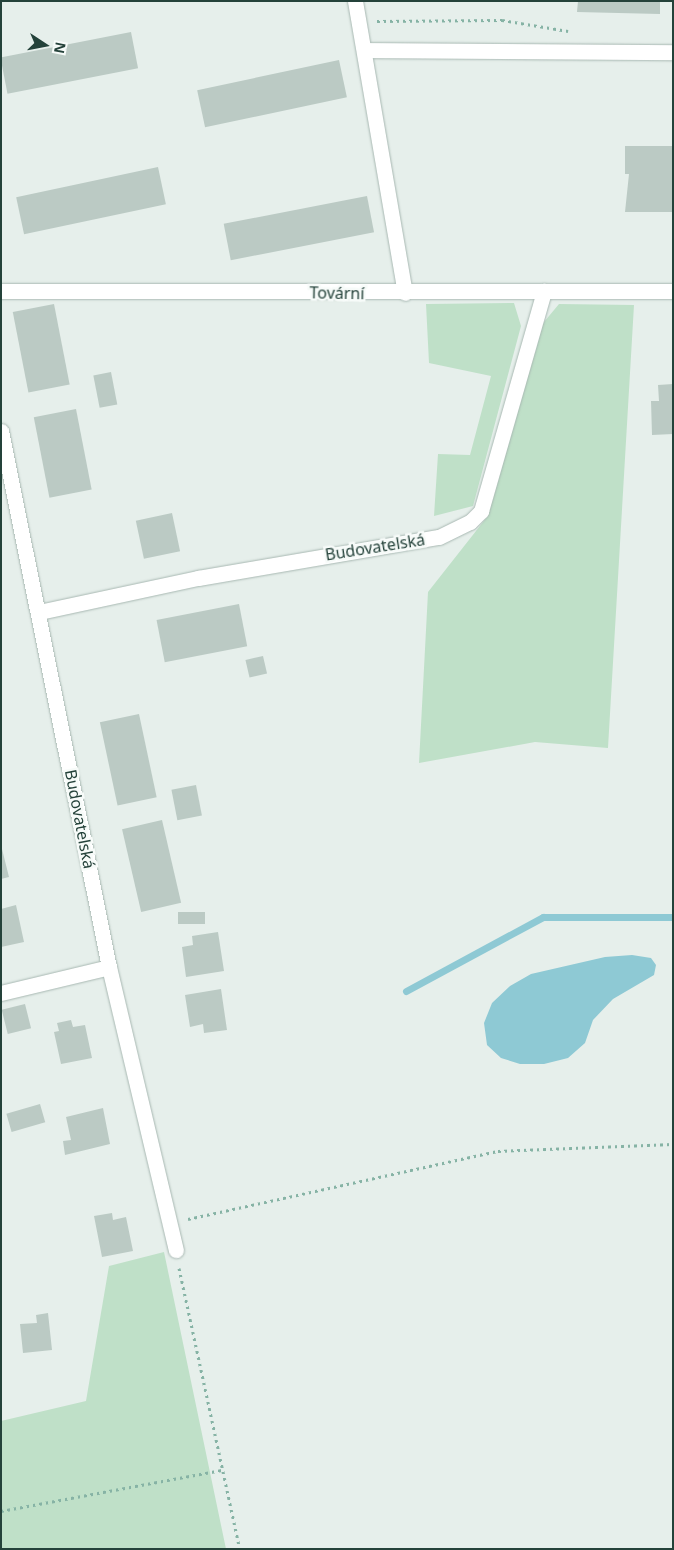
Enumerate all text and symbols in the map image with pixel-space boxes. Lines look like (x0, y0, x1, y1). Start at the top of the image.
north arrow (20, 20, 70, 70)
text: N (50, 41, 71, 55)
street label: Tovární (309, 283, 365, 303)
street label: Budovatelská (324, 530, 426, 564)
street label: Budovatelská (61, 768, 99, 870)

